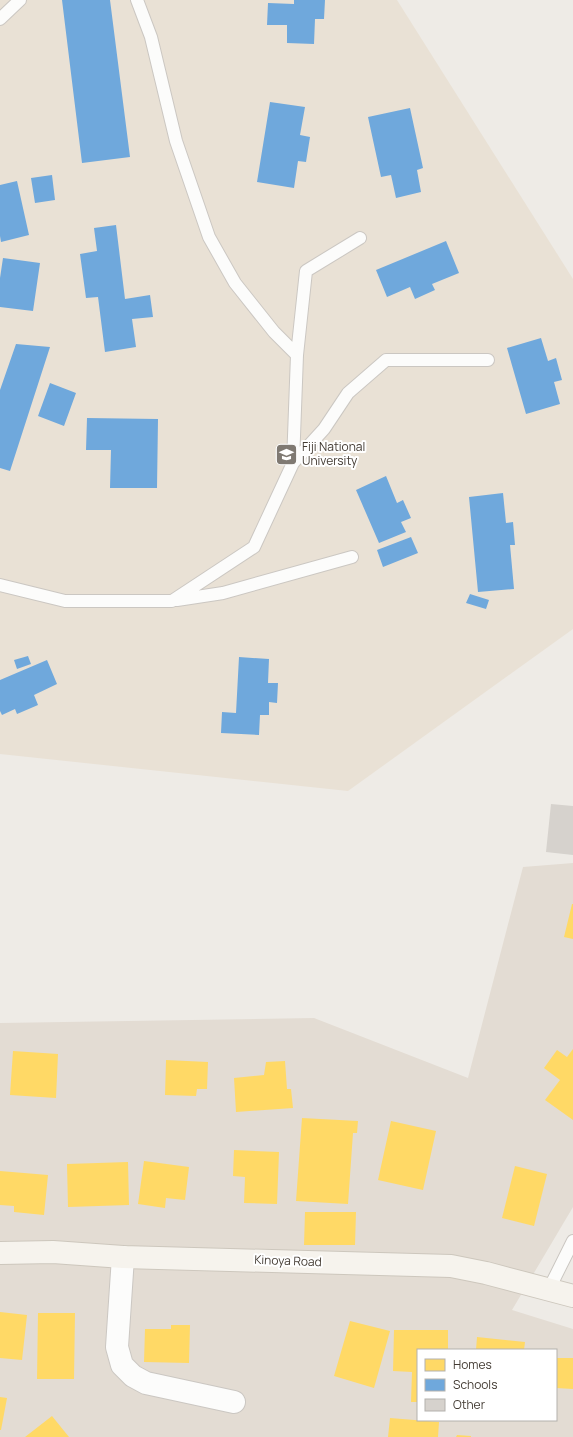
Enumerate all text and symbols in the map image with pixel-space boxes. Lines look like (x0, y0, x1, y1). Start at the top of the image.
place label: Fiji National University (302, 438, 365, 469)
school or university icon: Fiji National University (273, 441, 299, 467)
street label: Kinoya Road (254, 1251, 322, 1270)
legend (417, 1349, 557, 1421)
text: Homes (453, 1356, 492, 1373)
text: Schools (453, 1376, 497, 1393)
text: Other (453, 1396, 486, 1413)

